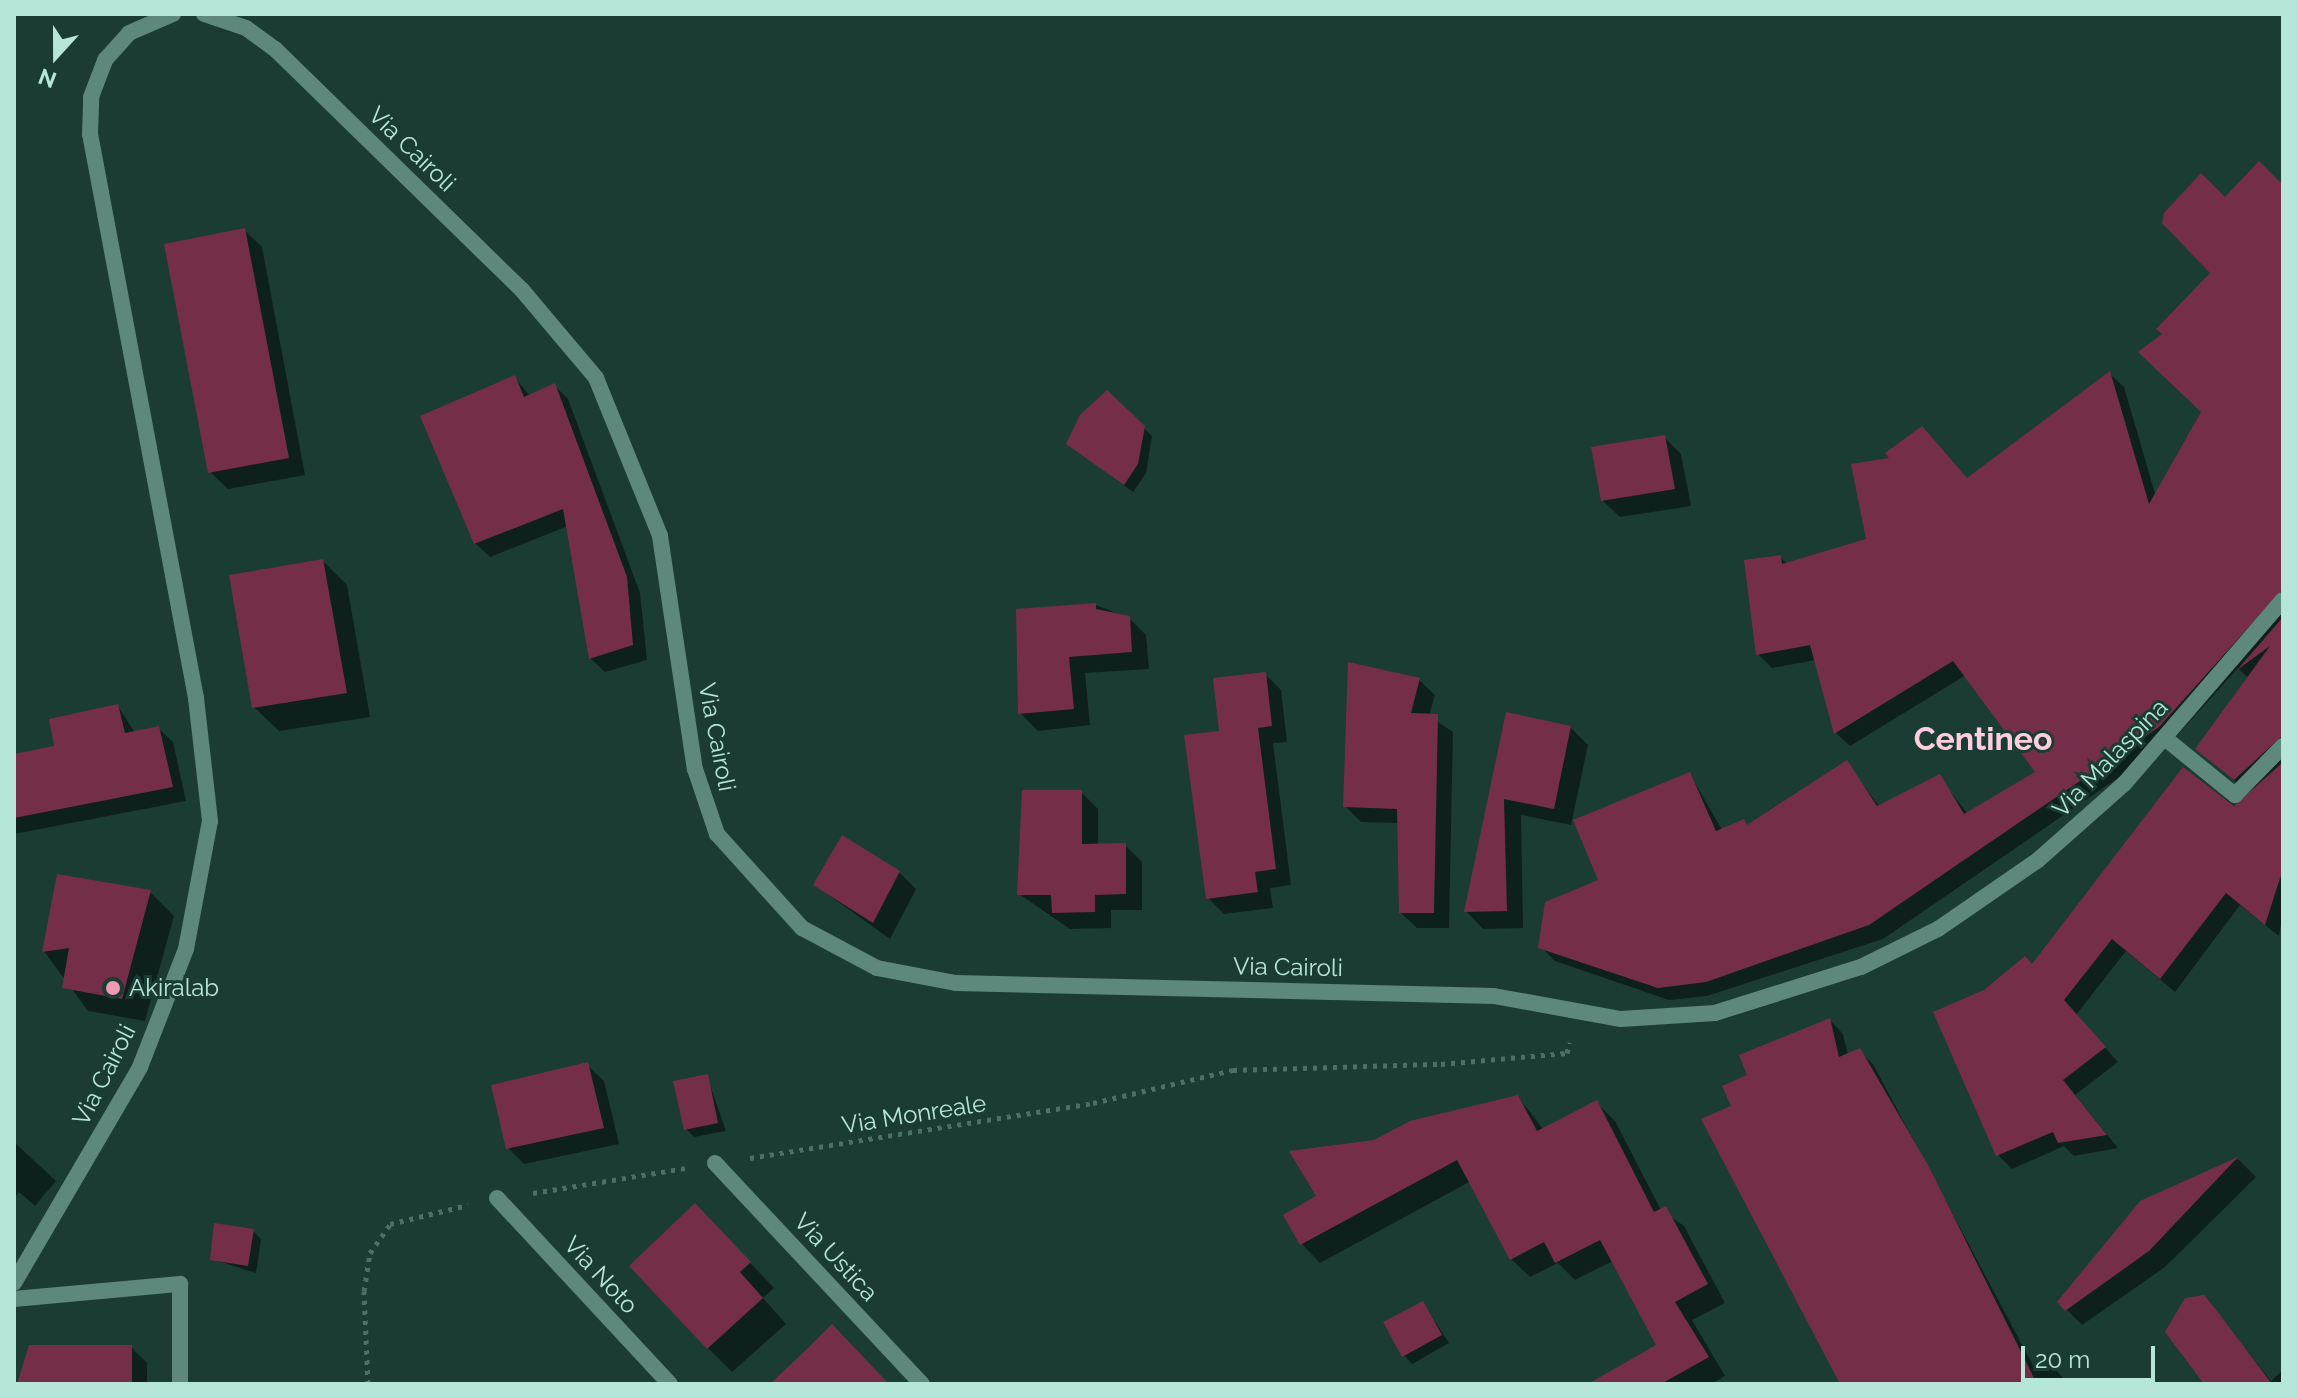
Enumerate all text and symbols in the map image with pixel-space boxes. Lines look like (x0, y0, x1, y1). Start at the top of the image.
north arrow (16, 16, 96, 96)
text: N (35, 63, 60, 94)
street label: Via Cairoli (363, 101, 461, 197)
street label: Via Cairoli (692, 680, 742, 794)
street label: Via Malaspina (2046, 693, 2174, 823)
district label: Centineo (1914, 720, 2052, 758)
street label: Via Cairoli (1233, 952, 1343, 982)
place label: Akiralab (129, 974, 219, 1002)
marker: Akiralab (104, 979, 122, 997)
street label: Via Cairoli (66, 1020, 142, 1130)
street label: Via Monreale (840, 1088, 988, 1140)
street label: Via Ustica (788, 1207, 884, 1307)
street label: Via Noto (558, 1230, 644, 1320)
scale bar (2025, 1330, 2159, 1380)
text: 20 m (2035, 1345, 2090, 1374)

